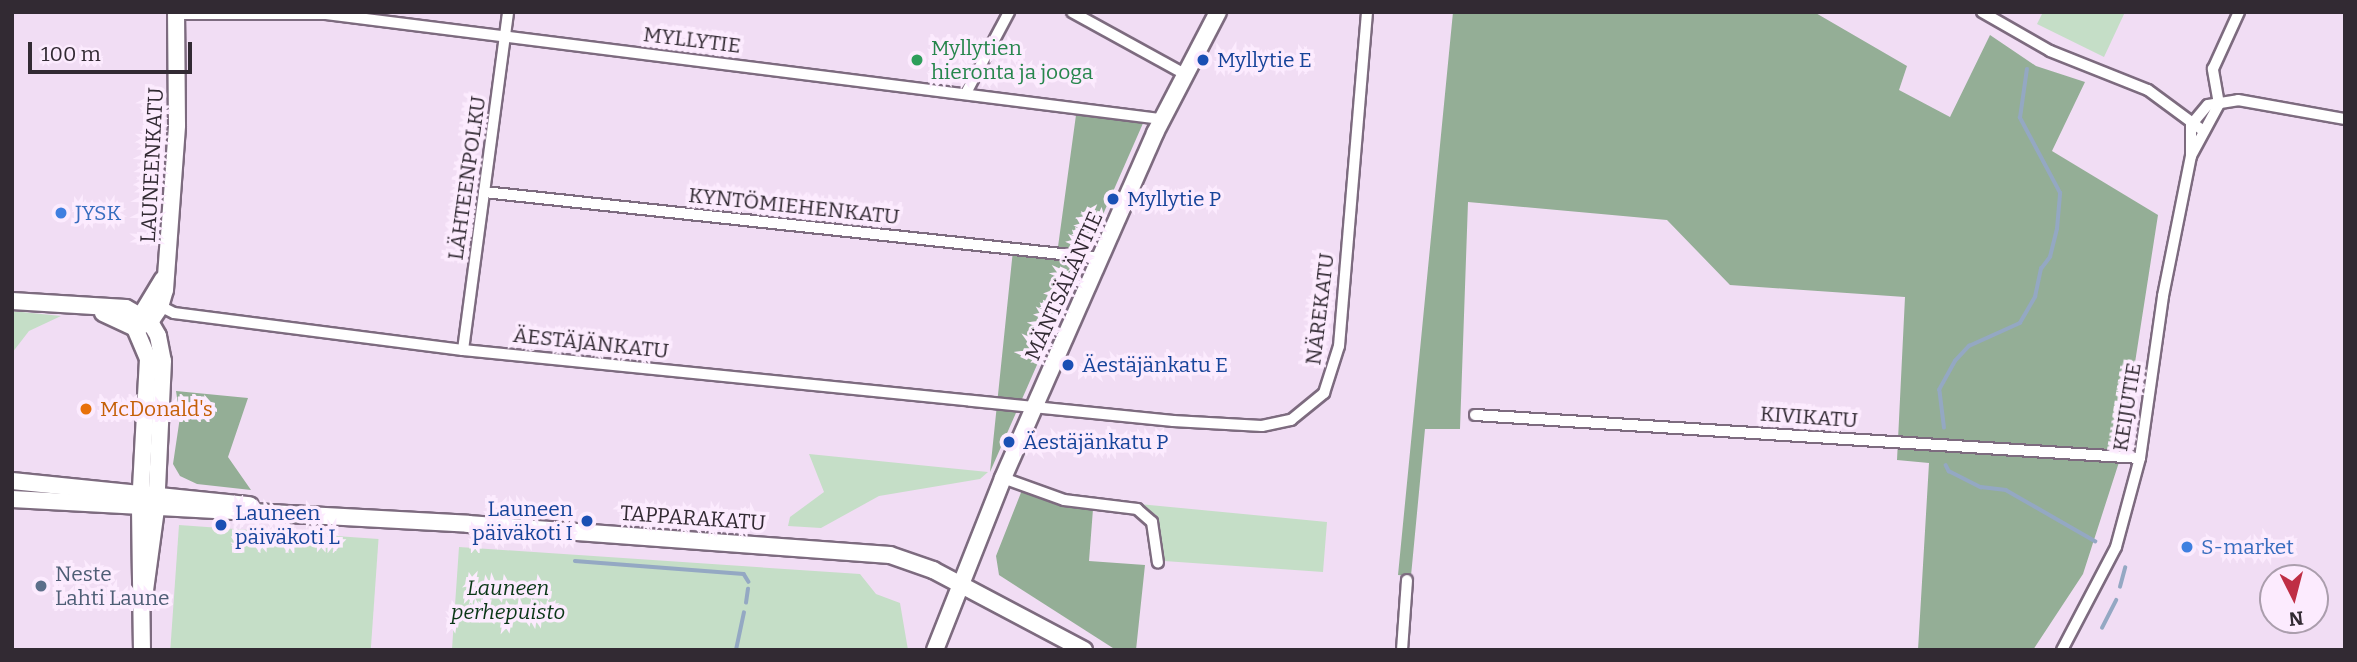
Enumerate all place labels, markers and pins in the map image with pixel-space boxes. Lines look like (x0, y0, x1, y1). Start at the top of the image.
place label: Myllytien hieronta ja jooga (931, 35, 1093, 85)
place label: Myllytie E (1217, 47, 1312, 73)
marker: Myllytien hieronta ja jooga (909, 52, 925, 68)
marker: Myllytie E (1195, 52, 1211, 68)
place label: Myllytie P (1127, 186, 1221, 212)
marker: Myllytie P (1105, 191, 1121, 207)
place label: JYSK (75, 200, 121, 226)
marker: JYSK (53, 205, 69, 221)
place label: Äestäjänkatu E (1082, 352, 1228, 378)
marker: Äestäjänkatu E (1060, 357, 1076, 373)
place label: McDonald's (100, 396, 213, 422)
marker: McDonald's (78, 401, 94, 417)
place label: Äestäjänkatu P (1023, 429, 1169, 455)
marker: Äestäjänkatu P (1001, 434, 1017, 450)
place label: Launeen päiväkoti I (472, 496, 573, 546)
place label: Launeen päiväkoti L (235, 500, 340, 550)
marker: Launeen päiväkoti I (579, 513, 595, 529)
marker: Launeen päiväkoti L (213, 517, 229, 533)
place label: S-market (2201, 534, 2294, 560)
marker: S-market (2179, 539, 2195, 555)
place label: Neste Lahti Laune (55, 561, 170, 611)
marker: Neste Lahti Laune (33, 578, 49, 594)

